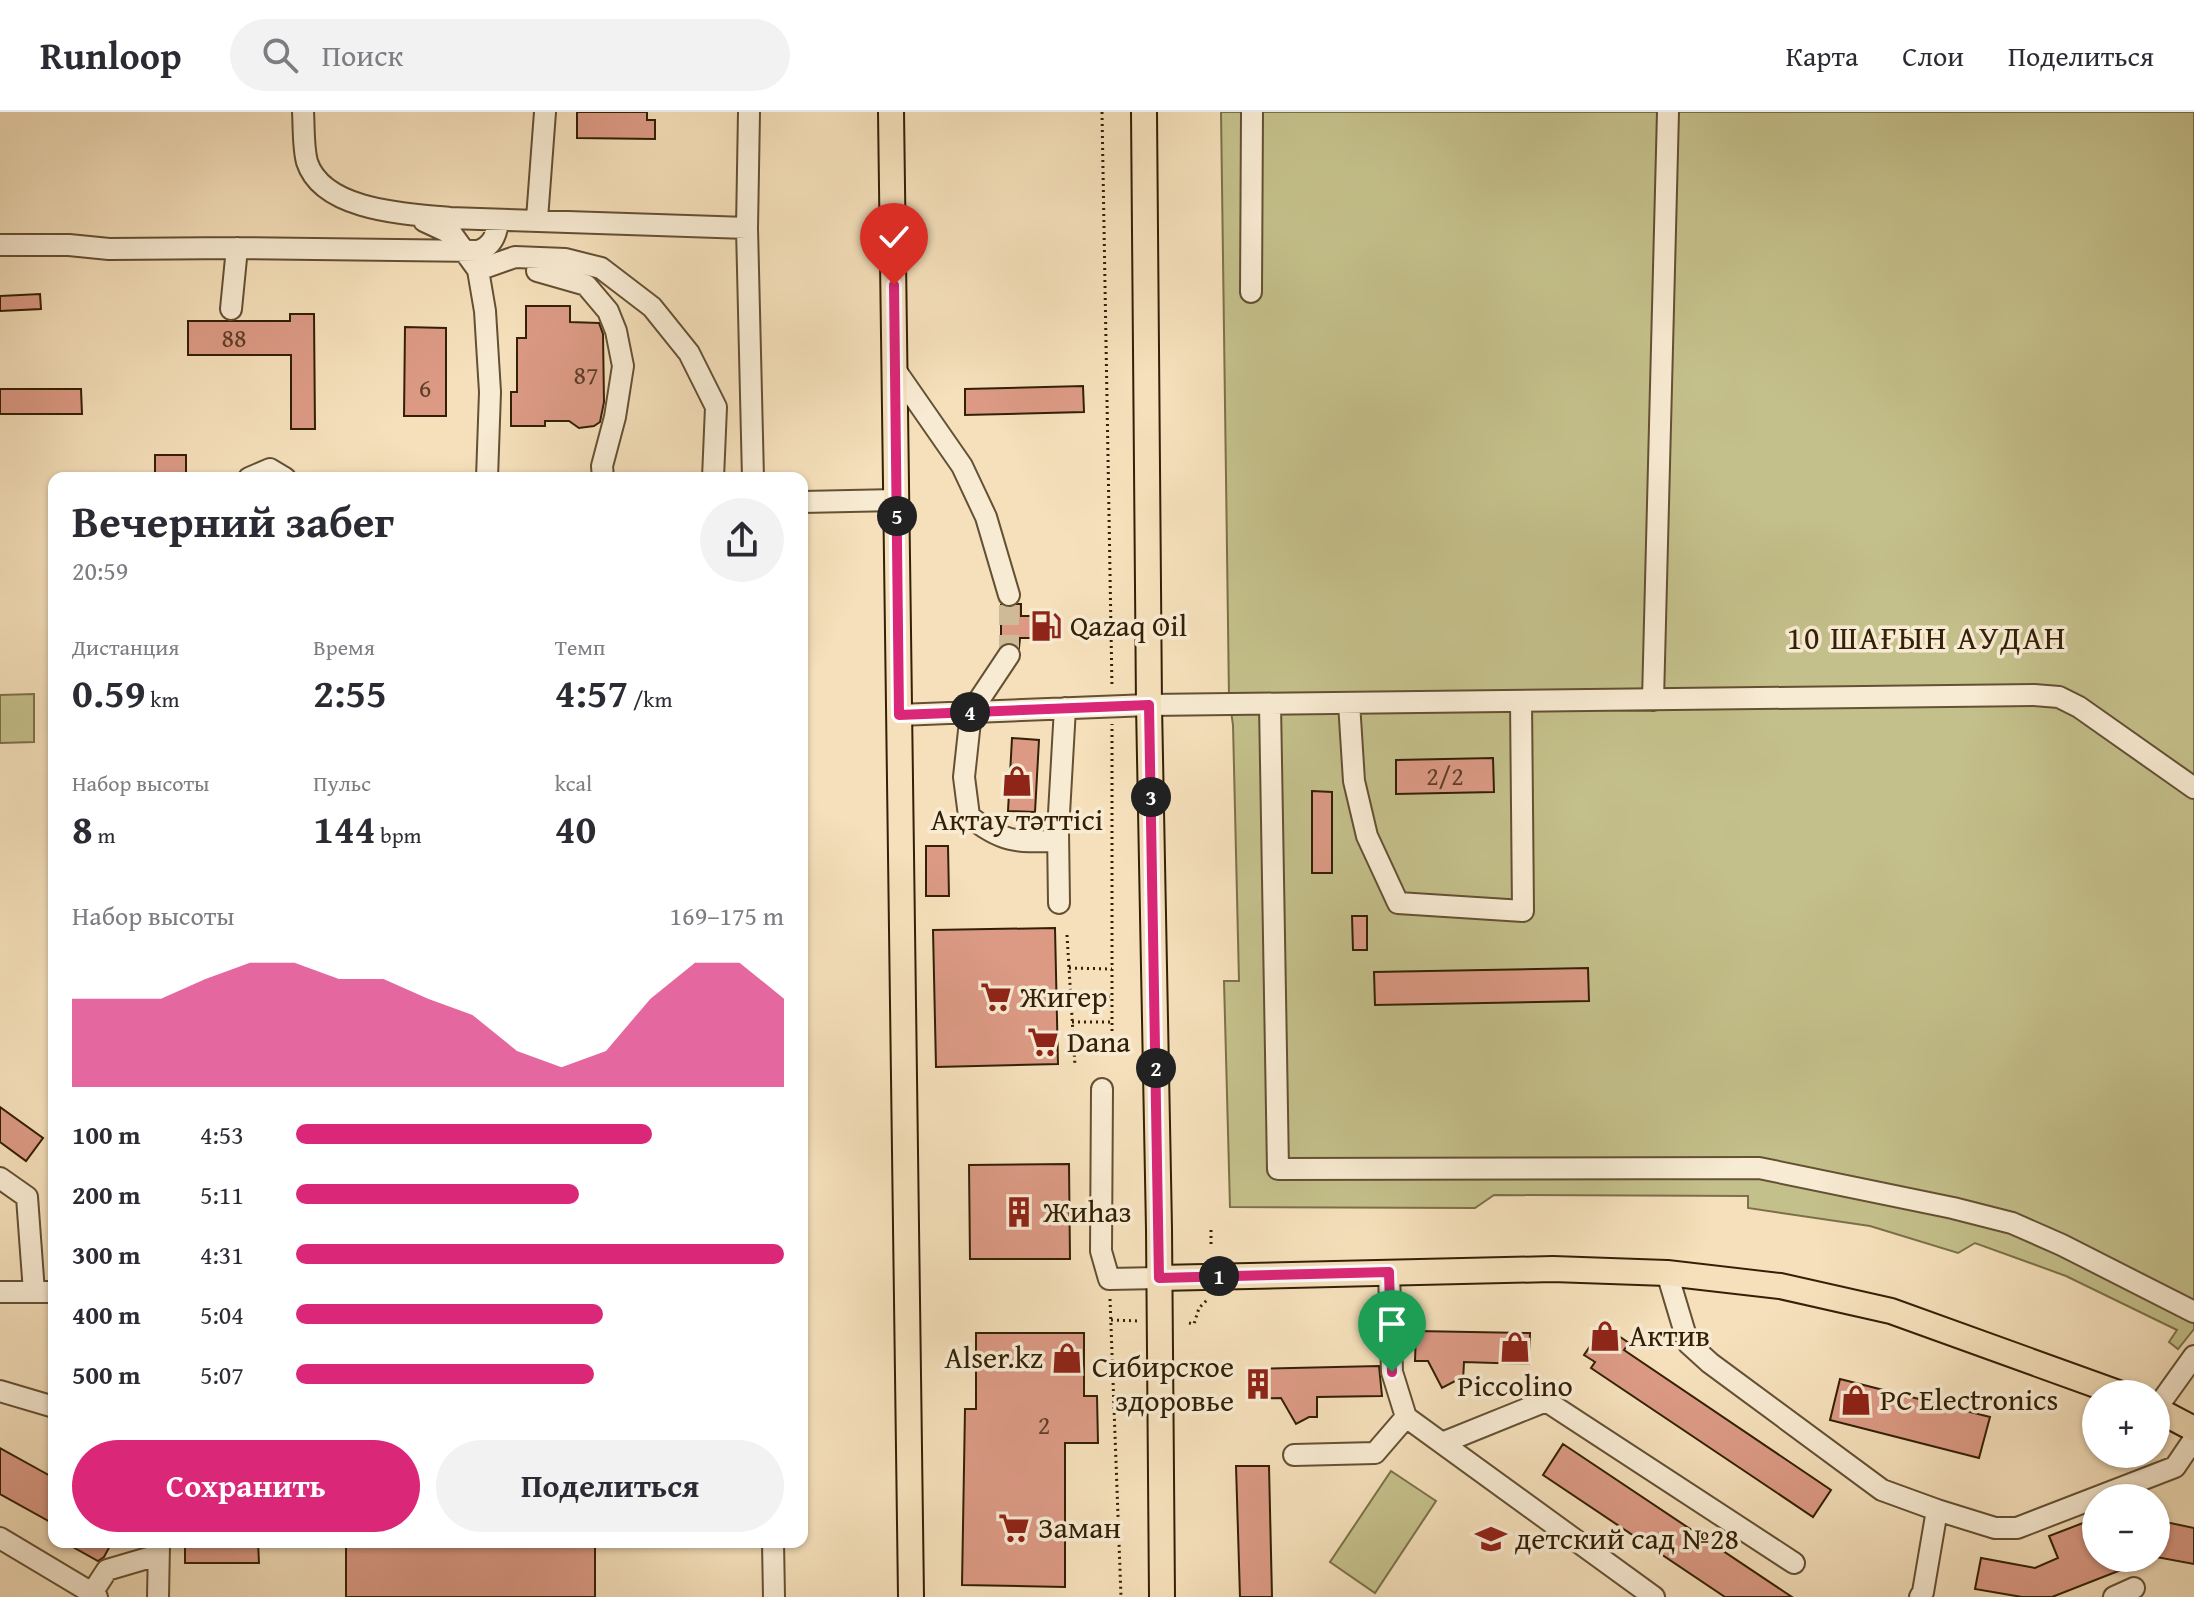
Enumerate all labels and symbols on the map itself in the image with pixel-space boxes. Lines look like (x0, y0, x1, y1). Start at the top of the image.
pin (860, 203, 928, 285)
house number: 88 (221, 318, 247, 357)
house number: 87 (573, 355, 599, 394)
house number: 6 (419, 368, 431, 407)
pin: 5 (877, 496, 917, 536)
place label: Qazaq Oil (1070, 603, 1187, 647)
fuel station icon: Qazaq Oil (1029, 609, 1063, 643)
district label: 10 ШАҒЫН АУДАН (1787, 614, 2067, 661)
pin: 4 (950, 692, 990, 732)
house number: 2/2 (1426, 756, 1464, 795)
shop icon: Ақтау тәттісі (1000, 764, 1034, 798)
pin: 3 (1131, 777, 1171, 817)
place label: Ақтау тәттісі (931, 797, 1103, 841)
place label: Жигер (1019, 974, 1107, 1018)
supermarket icon: Жигер (979, 980, 1013, 1014)
place label: Dana (1067, 1019, 1130, 1063)
supermarket icon: Dana (1026, 1025, 1060, 1059)
pin: 2 (1136, 1048, 1176, 1088)
place label: Жиhаз (1042, 1189, 1132, 1233)
building icon: Жиhаз (1002, 1195, 1036, 1229)
pin: 1 (1199, 1256, 1239, 1296)
pin (1358, 1290, 1426, 1372)
place label: Актив (1629, 1313, 1710, 1357)
shop icon: Актив (1588, 1319, 1622, 1353)
shop icon: Piccolino (1498, 1330, 1532, 1364)
place label: Alser.kz (945, 1335, 1043, 1379)
shop icon: Alser.kz (1050, 1341, 1084, 1375)
place label: Сибирское здоровье (1092, 1344, 1234, 1422)
place label: Piccolino (1457, 1363, 1573, 1407)
building icon: Сибирское здоровье (1241, 1367, 1275, 1401)
place label: PC Electronics (1880, 1377, 2058, 1421)
shop icon: PC Electronics (1839, 1383, 1873, 1417)
house number: 2 (1038, 1405, 1050, 1444)
place label: Заман (1038, 1505, 1121, 1549)
supermarket icon: Заман (997, 1511, 1031, 1545)
place label: детский сад №28 (1515, 1516, 1739, 1560)
school or university icon: детский сад №28 (1474, 1522, 1508, 1556)

